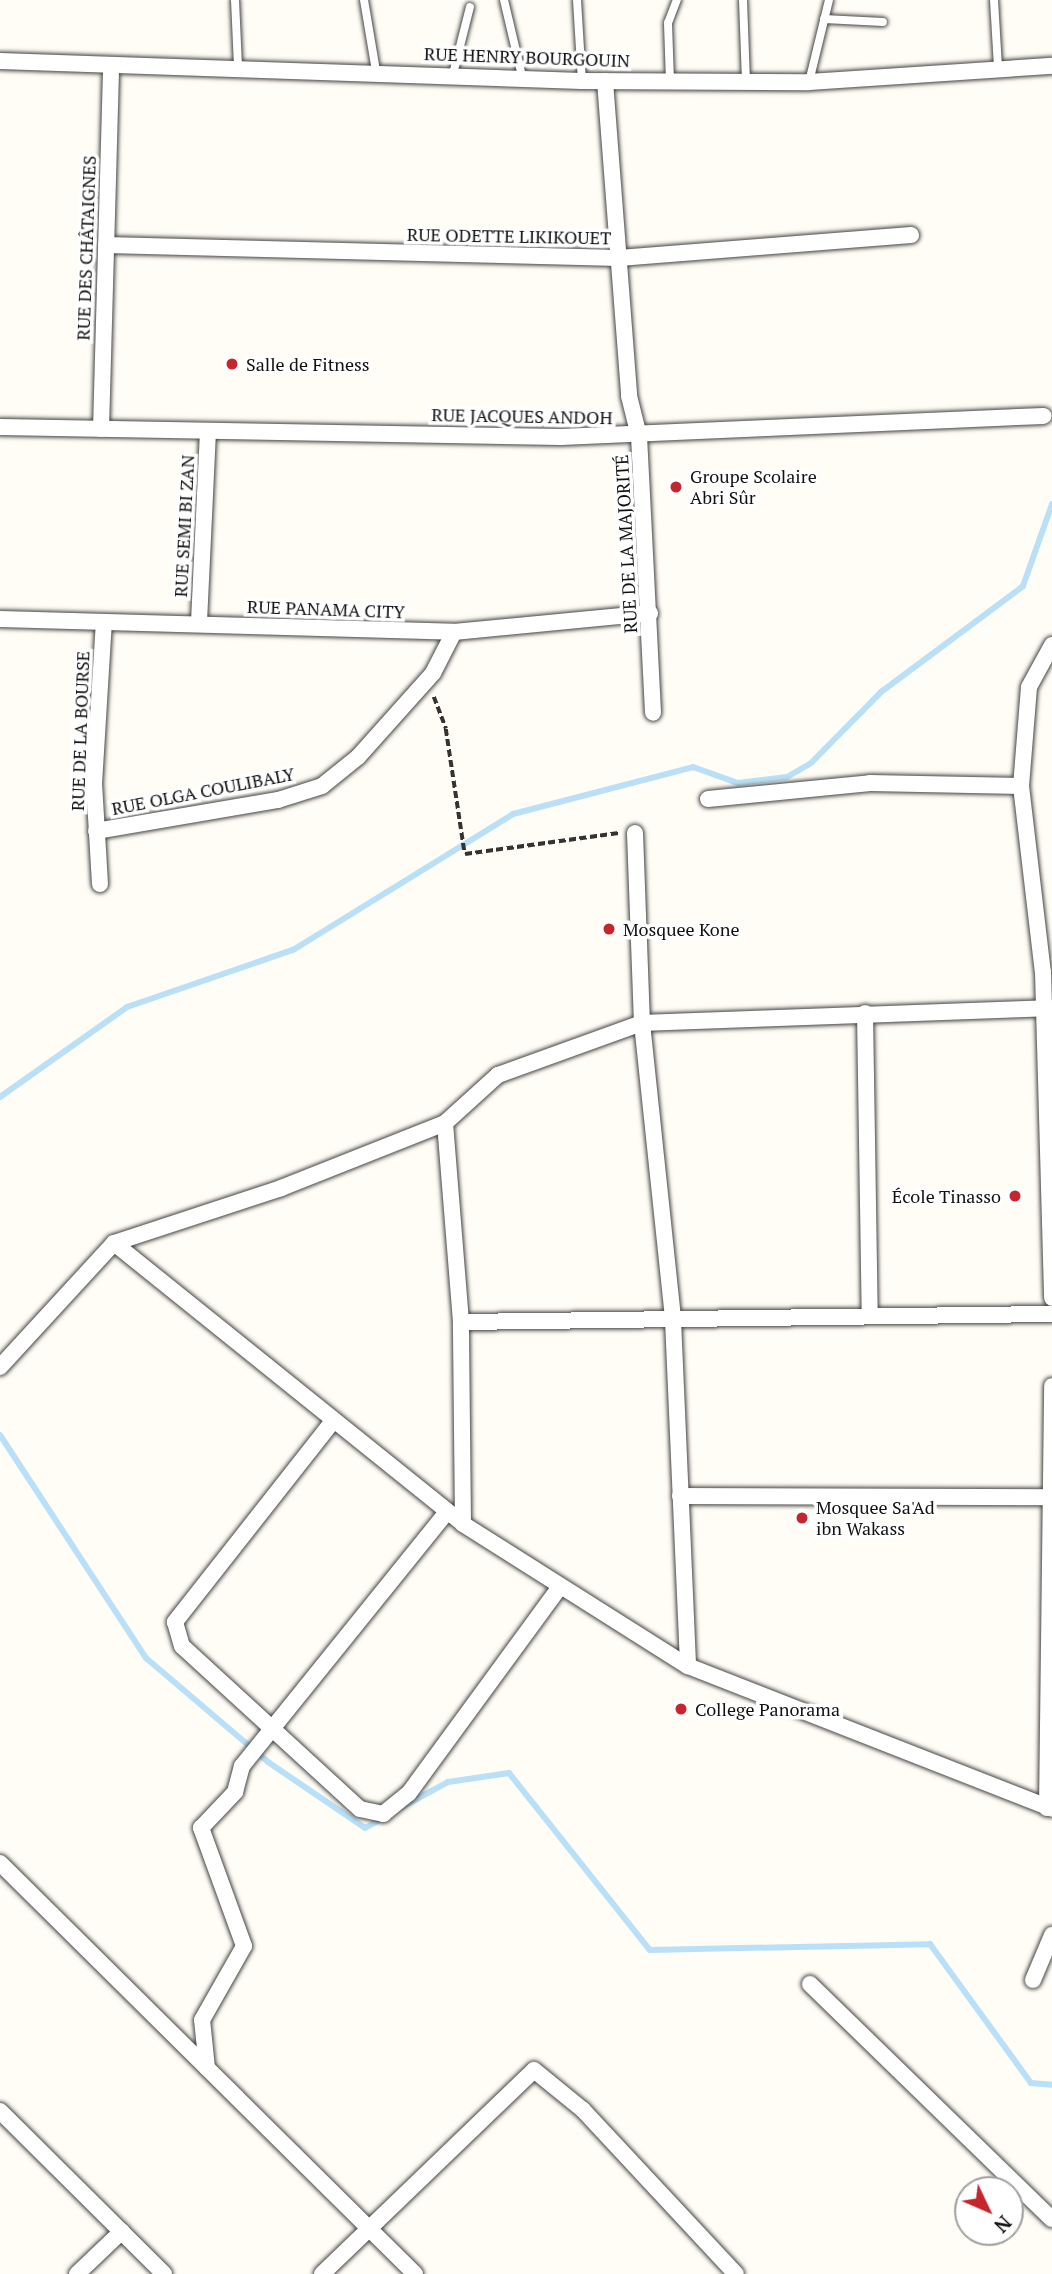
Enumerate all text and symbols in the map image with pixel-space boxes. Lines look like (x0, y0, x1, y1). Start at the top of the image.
street label: RUE HENRY BOURGOUIN (424, 43, 630, 71)
street label: RUE DES CHÂTAIGNES (72, 155, 100, 341)
street label: RUE ODETTE LIKIKOUET (407, 223, 611, 249)
place label: Salle de Fitness (246, 353, 370, 375)
marker: Salle de Fitness (224, 356, 240, 372)
street label: RUE JACQUES ANDOH (431, 404, 613, 428)
street label: RUE SEMI BI ZAN (169, 454, 199, 598)
street label: RUE DE LA MAJORITÉ (611, 454, 641, 634)
place label: Groupe Scolaire Abri Sûr (690, 466, 817, 508)
marker: Groupe Scolaire Abri Sûr (668, 479, 684, 495)
street label: RUE PANAMA CITY (246, 595, 406, 623)
street label: RUE DE LA BOURSE (66, 650, 94, 812)
street label: RUE OLGA COULIBALY (110, 763, 296, 819)
place label: Mosquee Kone (623, 918, 739, 940)
marker: Mosquee Kone (601, 921, 617, 937)
place label: École Tinasso (892, 1185, 1001, 1207)
marker: École Tinasso (1007, 1188, 1023, 1204)
place label: Mosquee Sa'Ad ibn Wakass (816, 1497, 935, 1540)
marker: Mosquee Sa'Ad ibn Wakass (794, 1510, 810, 1526)
place label: College Panorama (695, 1698, 840, 1720)
marker: College Panorama (673, 1701, 689, 1717)
north arrow (954, 2176, 1024, 2246)
text: N (989, 2211, 1017, 2238)

